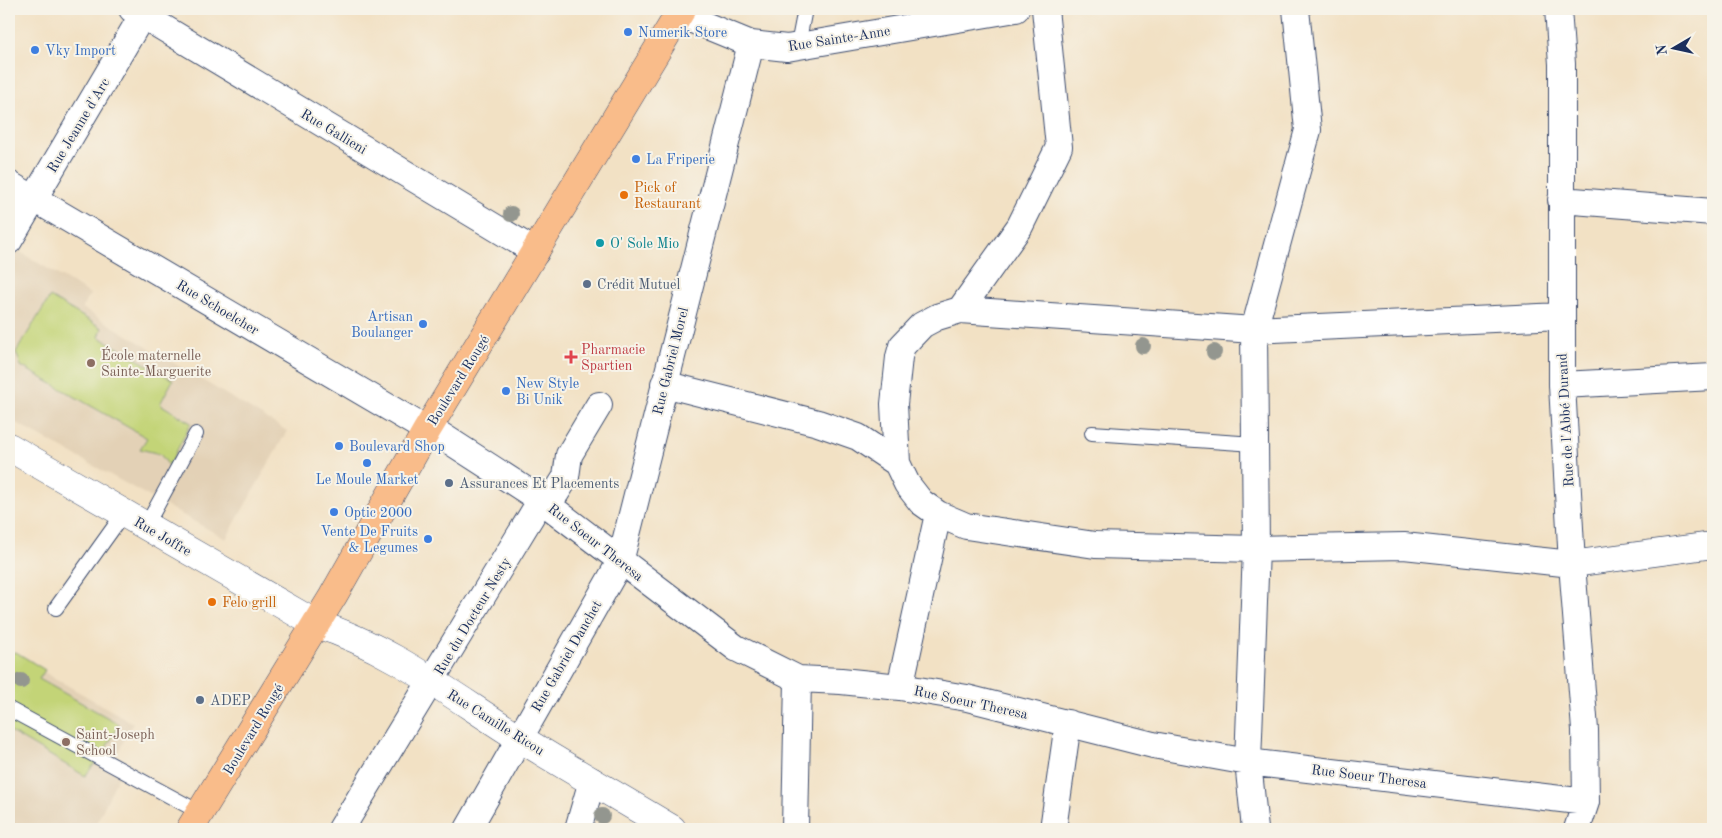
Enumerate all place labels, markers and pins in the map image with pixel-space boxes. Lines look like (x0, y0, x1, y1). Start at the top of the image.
marker: Numerik Store (622, 26, 634, 38)
place label: Numerik Store (638, 26, 727, 40)
marker: Vky Import (29, 44, 41, 56)
place label: Vky Import (45, 44, 116, 58)
marker: La Friperie (630, 153, 642, 165)
place label: La Friperie (646, 153, 715, 167)
place label: Pick of Restaurant (634, 181, 701, 211)
marker: Pick of Restaurant (618, 189, 630, 201)
marker: O' Sole Mio (594, 237, 606, 249)
place label: O' Sole Mio (610, 237, 679, 251)
marker: Crédit Mutuel (581, 278, 593, 290)
place label: Crédit Mutuel (597, 278, 680, 292)
place label: Artisan Boulanger (351, 310, 413, 340)
marker: Artisan Boulanger (417, 318, 429, 330)
place label: Pharmacie Spartien (581, 343, 645, 373)
place label: École maternelle Sainte-Marguerite (101, 346, 211, 379)
marker: Pharmacie Spartien (565, 351, 577, 363)
marker: École maternelle Sainte-Marguerite (85, 357, 97, 369)
place label: New Style Bi Unik (516, 377, 579, 407)
marker: New Style Bi Unik (500, 385, 512, 397)
marker: Boulevard Shop (333, 440, 345, 452)
place label: Boulevard Shop (349, 440, 445, 454)
marker: Le Moule Market (361, 457, 373, 469)
place label: Le Moule Market (315, 473, 419, 487)
marker: Assurances Et Placements (443, 477, 455, 489)
place label: Assurances Et Placements (459, 477, 619, 491)
marker: Optic 2000 (328, 506, 340, 518)
place label: Optic 2000 (344, 506, 412, 520)
place label: Vente De Fruits & Legumes (321, 525, 418, 555)
marker: Vente De Fruits & Legumes (422, 533, 434, 545)
marker: Felo grill (206, 596, 218, 608)
place label: Felo grill (222, 596, 276, 610)
marker: ADEP (194, 694, 206, 706)
place label: ADEP (210, 694, 251, 708)
place label: Saint-Joseph School (76, 728, 155, 758)
marker: Saint-Joseph School (60, 736, 72, 748)

